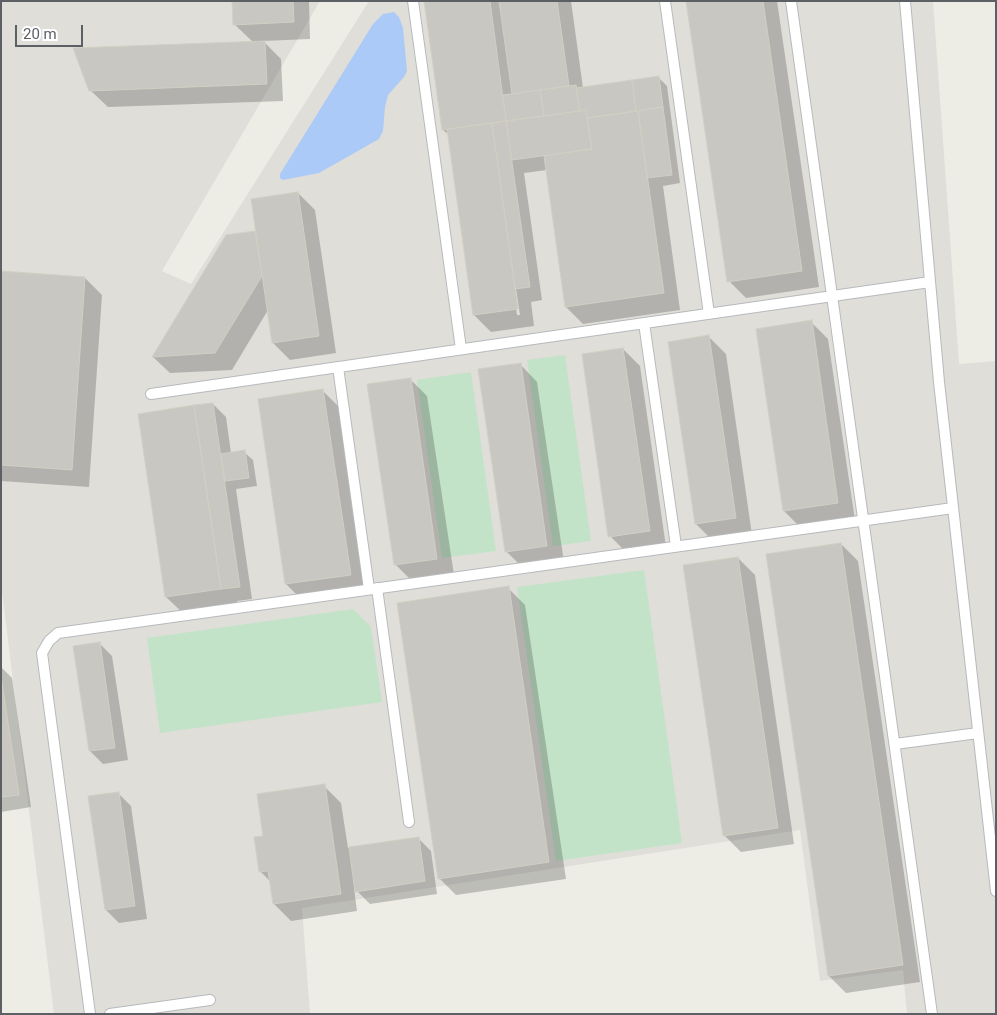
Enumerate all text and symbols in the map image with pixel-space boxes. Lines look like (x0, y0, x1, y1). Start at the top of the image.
scale bar (18, 15, 85, 47)
text: 20 m (23, 25, 57, 43)

